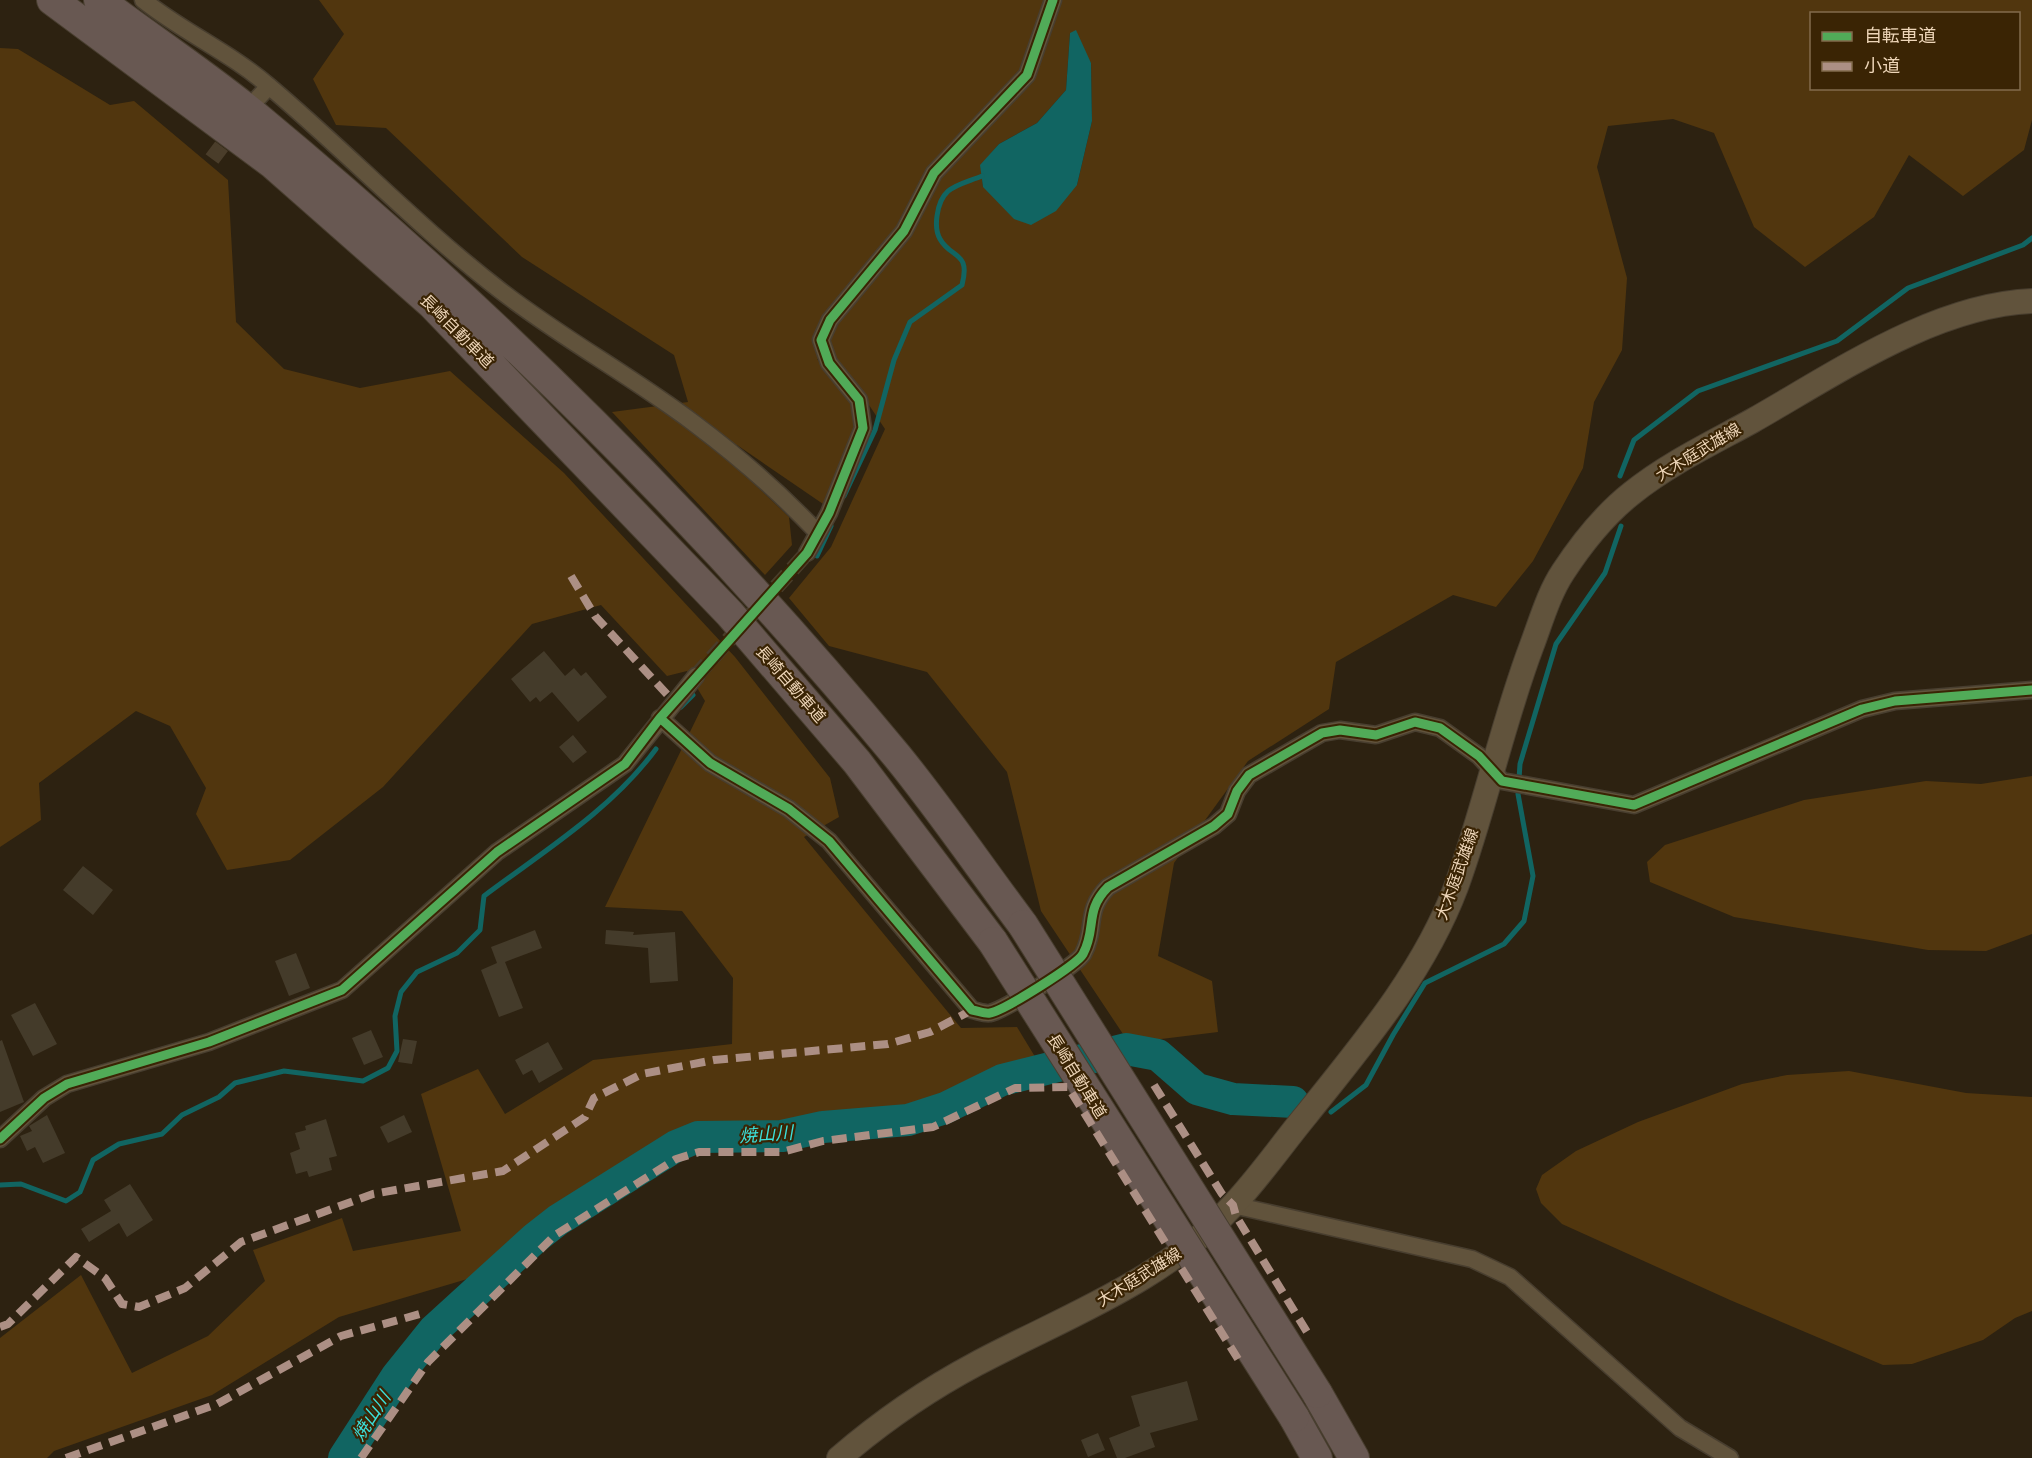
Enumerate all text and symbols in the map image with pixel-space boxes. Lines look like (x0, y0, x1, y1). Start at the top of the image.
legend (1810, 12, 2020, 90)
text: 自転車道 (1864, 25, 1936, 46)
text: 小道 (1864, 55, 1900, 76)
street label: 長崎自動車道 (416, 290, 498, 372)
street label: 大木庭武雄線 (1652, 419, 1744, 485)
street label: 長崎自動車道 (752, 642, 830, 726)
street label: 大木庭武雄線 (1432, 826, 1482, 922)
street label: 長崎自動車道 (1044, 1030, 1110, 1122)
water label: 焼山川 (738, 1122, 796, 1146)
street label: 大木庭武雄線 (1093, 1244, 1185, 1310)
water label: 焼山川 (347, 1386, 396, 1444)

